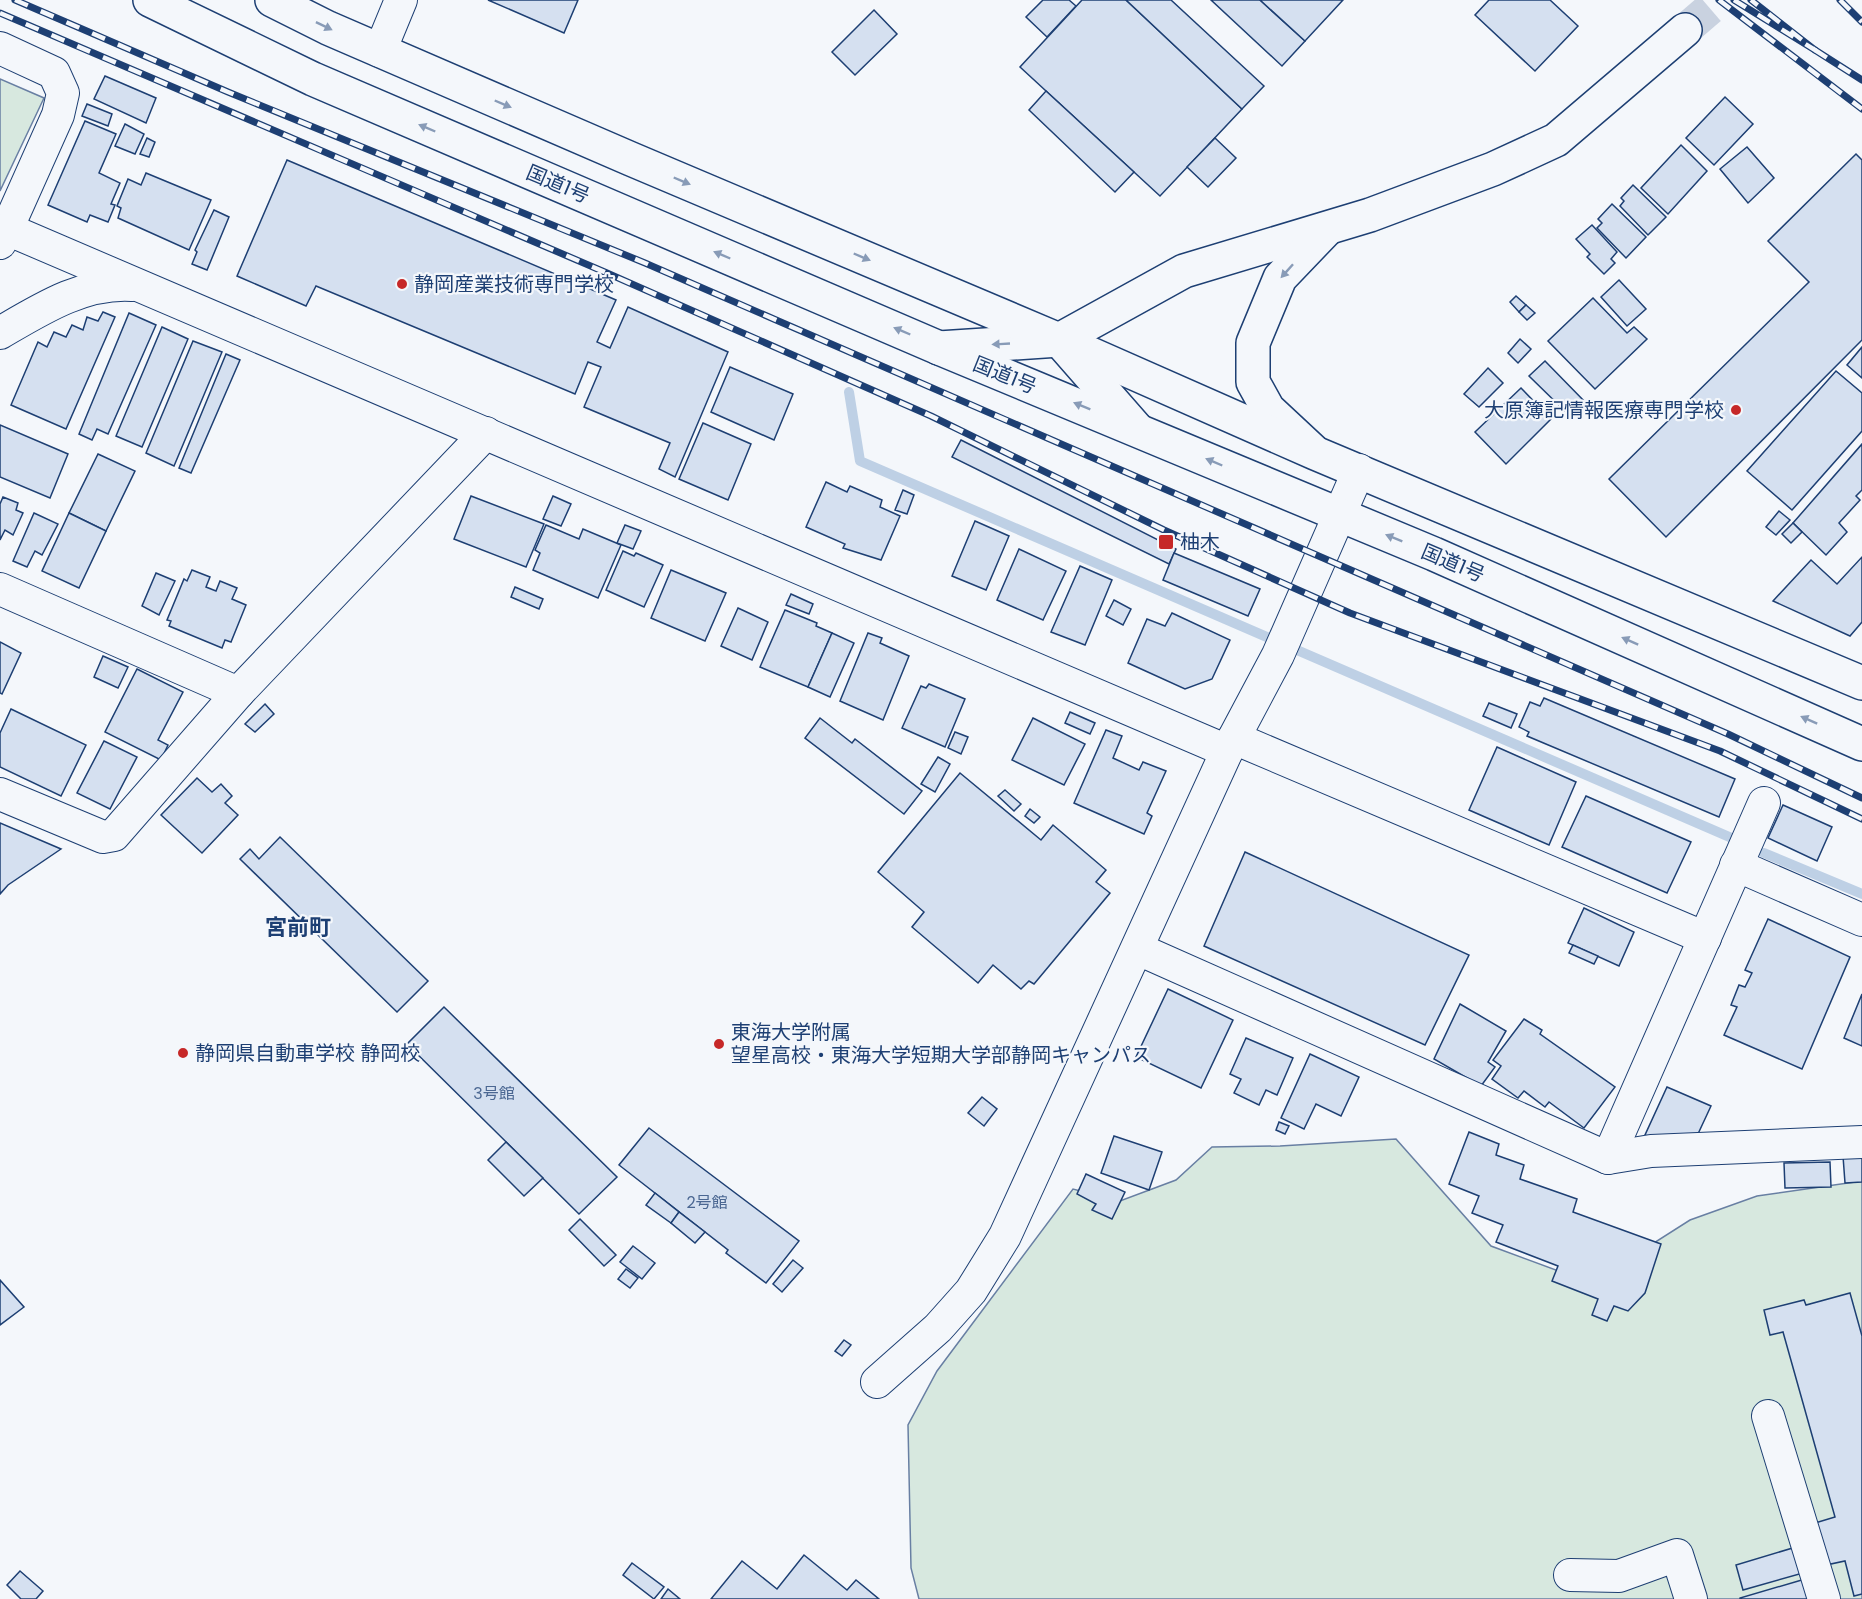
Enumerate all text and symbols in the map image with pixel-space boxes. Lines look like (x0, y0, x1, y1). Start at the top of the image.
one-way arrow (316, 21, 333, 30)
one-way arrow (494, 99, 512, 109)
one-way arrow (418, 123, 436, 133)
street label: 国道1号 (522, 158, 594, 210)
one-way arrow (673, 177, 691, 186)
one-way arrow (714, 250, 731, 259)
one-way arrow (853, 252, 871, 262)
one-way arrow (1281, 263, 1294, 278)
place label: 静岡産業技術専門学校 (414, 270, 614, 298)
marker: 静岡産業技術専門学校 (395, 277, 409, 291)
one-way arrow (893, 327, 910, 336)
one-way arrow (991, 339, 1010, 348)
street label: 国道1号 (969, 350, 1041, 400)
place label: 大原簿記情報医療専門学校 (1484, 396, 1724, 424)
one-way arrow (1072, 401, 1090, 411)
marker: 大原簿記情報医療専門学校 (1729, 403, 1743, 417)
one-way arrow (1205, 457, 1223, 467)
place label: 柚木 (1180, 528, 1220, 556)
marker: 柚木 (1157, 533, 1175, 551)
one-way arrow (1385, 533, 1403, 542)
street label: 国道1号 (1417, 537, 1489, 589)
one-way arrow (1621, 636, 1639, 646)
one-way arrow (1800, 716, 1817, 725)
district label: 宮前町 (265, 912, 331, 943)
place label: 東海大学附属 望星高校・東海大学短期大学部静岡キャンパス (731, 1018, 1151, 1069)
marker: 東海大学附属 望星高校・東海大学短期大学部静岡キャンパス (712, 1037, 726, 1051)
place label: 静岡県自動車学校 静岡校 (195, 1039, 420, 1067)
marker: 静岡県自動車学校 静岡校 (176, 1046, 190, 1060)
house number: 3号館 (473, 1082, 515, 1105)
house number: 2号館 (686, 1191, 728, 1214)

